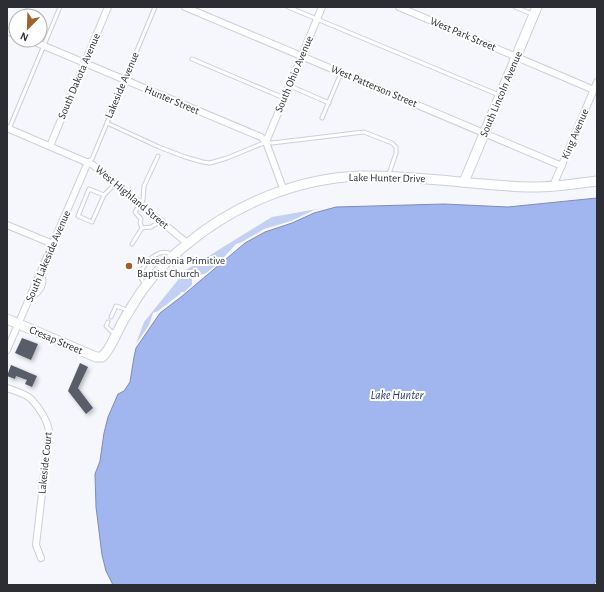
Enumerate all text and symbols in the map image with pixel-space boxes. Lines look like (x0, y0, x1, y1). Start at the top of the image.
north arrow (8, 8, 48, 48)
street label: West Park Street (428, 15, 498, 53)
text: N (19, 30, 30, 43)
street label: South Dakota Avenue (56, 32, 102, 120)
street label: South Ohio Avenue (273, 34, 315, 114)
street label: Lakeside Avenue (103, 50, 141, 120)
street label: South Lincoln Avenue (478, 50, 524, 138)
street label: West Patterson Street (329, 63, 419, 109)
street label: Hunter Street (143, 84, 201, 117)
street label: King Avenue (559, 107, 591, 161)
street label: West Highland Street (93, 163, 171, 231)
street label: Lake Hunter Drive (349, 172, 425, 184)
street label: South Lakeside Avenue (24, 209, 72, 303)
place label: Macedonia Primitive Baptist Church (137, 255, 225, 279)
marker: Macedonia Primitive Baptist Church (124, 261, 134, 271)
street label: Cresap Street (28, 324, 85, 356)
water label: Lake Hunter (371, 389, 425, 401)
street label: Lakeside Court (36, 431, 54, 495)

